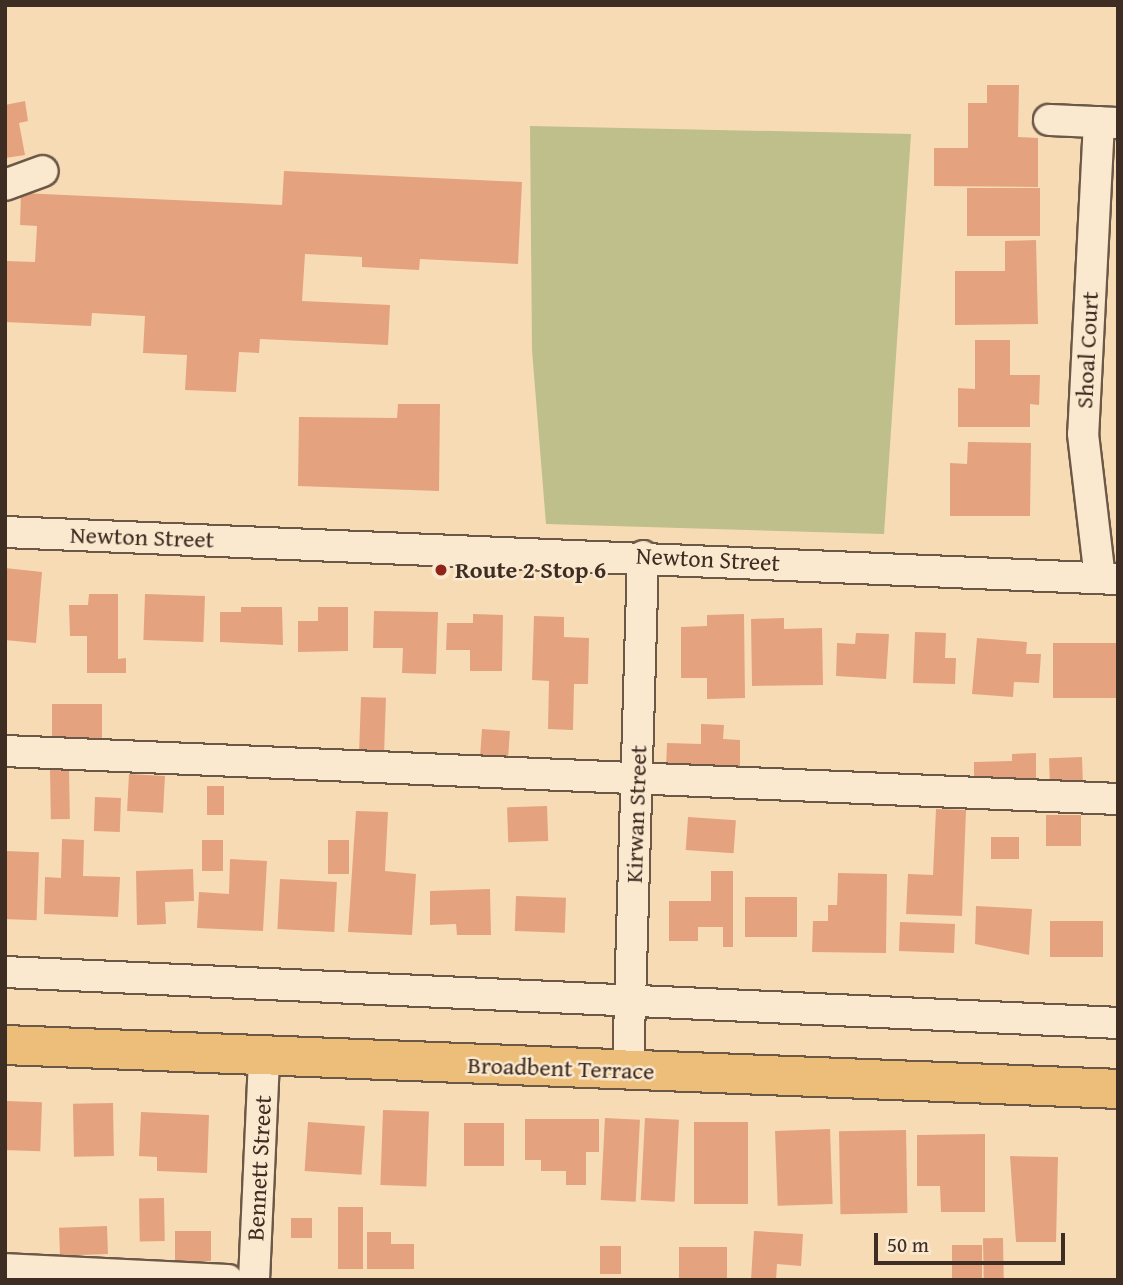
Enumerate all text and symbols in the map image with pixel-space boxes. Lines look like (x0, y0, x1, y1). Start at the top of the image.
street label: Shoal Court (1070, 291, 1104, 409)
street label: Newton Street (69, 520, 215, 554)
street label: Newton Street (635, 541, 781, 577)
place label: Route 2 Stop 6 (455, 556, 606, 584)
marker: Route 2 Stop 6 (433, 562, 449, 578)
street label: Kirwan Street (619, 744, 653, 884)
street label: Broadbent Terrace (467, 1050, 655, 1086)
street label: Bennett Street (241, 1094, 277, 1242)
scale bar (878, 1218, 1069, 1262)
text: 50 m (887, 1229, 929, 1260)

